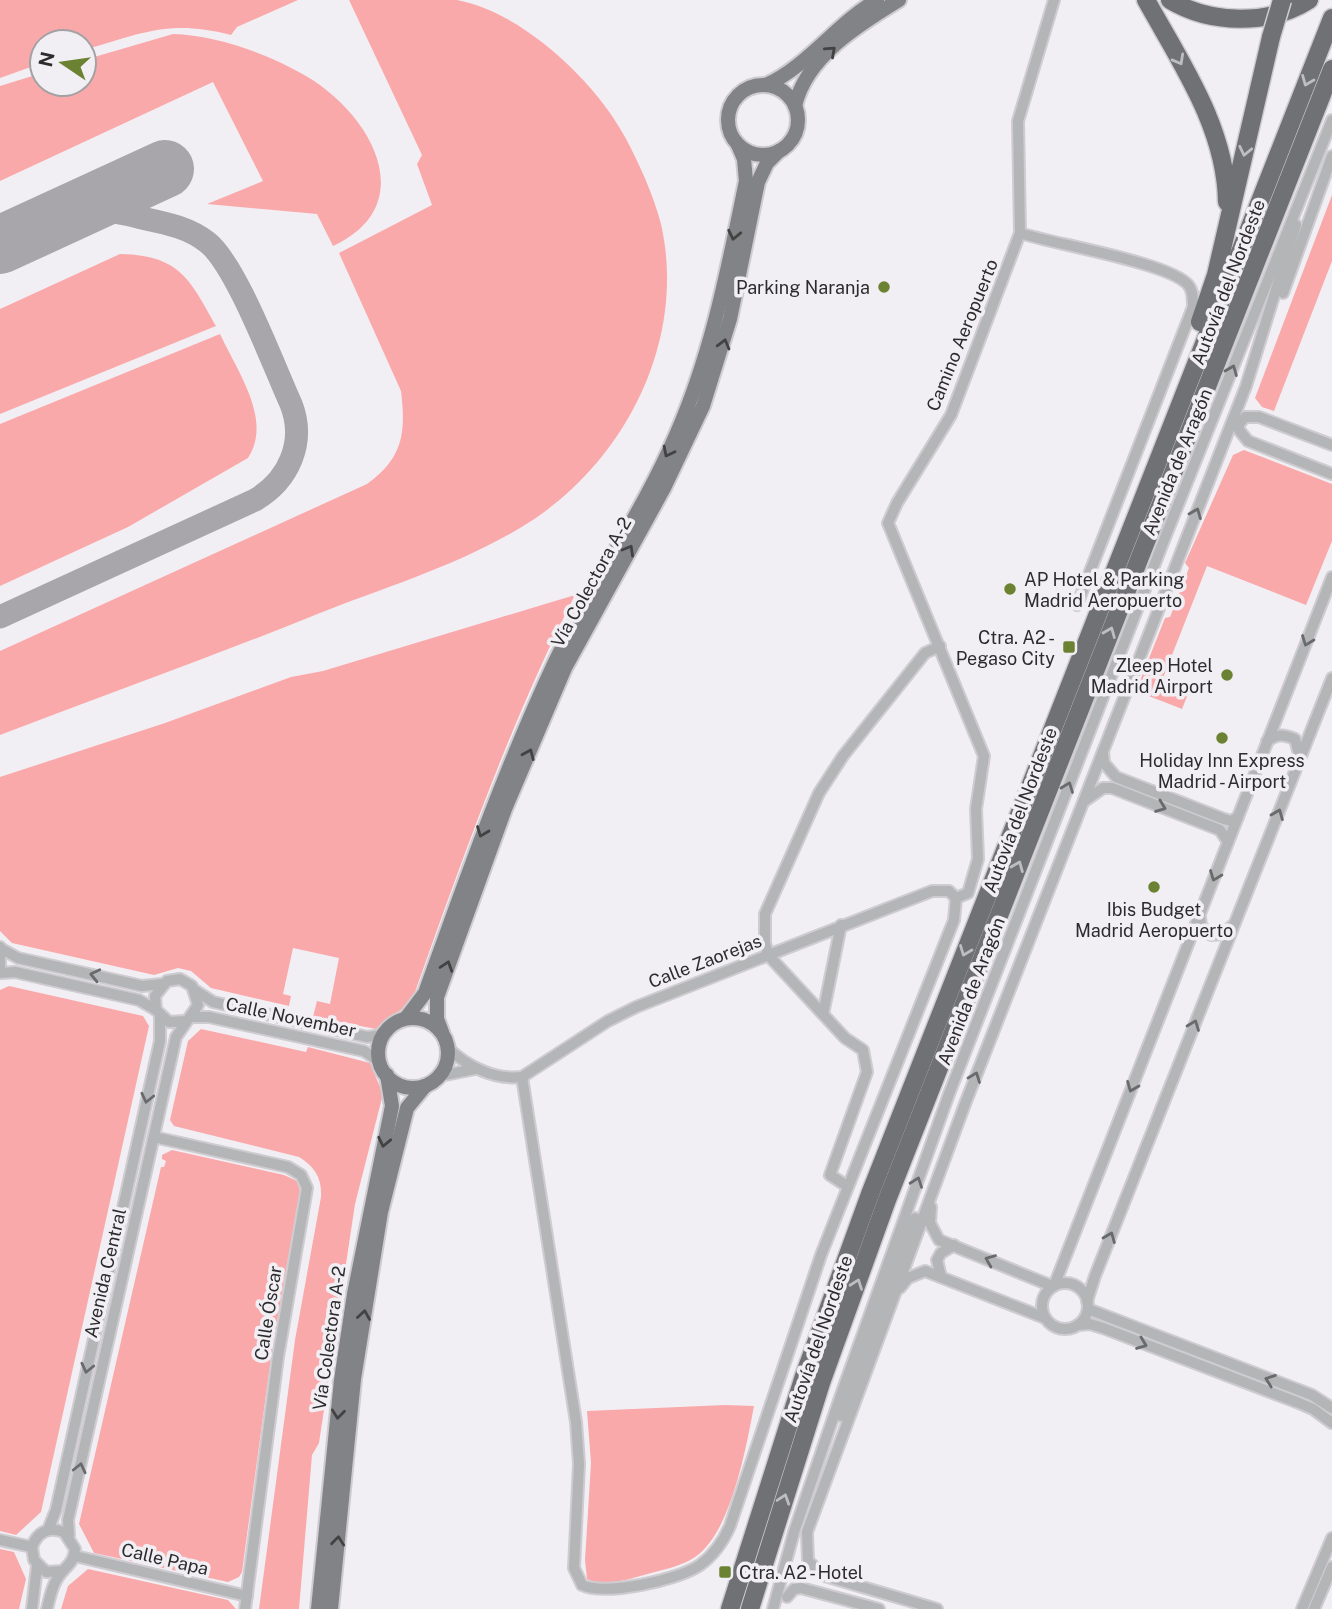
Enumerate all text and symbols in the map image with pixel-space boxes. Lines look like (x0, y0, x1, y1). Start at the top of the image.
north arrow (28, 28, 98, 98)
one-way arrow (823, 47, 836, 59)
text: N (34, 49, 59, 69)
one-way arrow (1171, 53, 1184, 65)
one-way arrow (1301, 75, 1315, 87)
one-way arrow (1239, 145, 1254, 157)
street label: Autovía del Nordeste (1187, 196, 1269, 368)
one-way arrow (728, 229, 743, 241)
street label: Camino Aeropuerto (922, 256, 1002, 414)
place label: Parking Naranja (736, 277, 870, 298)
marker: Parking Naranja (876, 279, 892, 295)
one-way arrow (715, 338, 730, 350)
one-way arrow (1224, 364, 1238, 376)
street label: Avenida de Aragón (1138, 385, 1216, 539)
one-way arrow (663, 445, 677, 457)
one-way arrow (1188, 508, 1202, 520)
street label: Vía Colectora A-2 (547, 513, 635, 651)
one-way arrow (621, 544, 634, 557)
place label: AP Hotel & Parking Madrid Aeropuerto (1024, 569, 1185, 611)
marker: AP Hotel & Parking Madrid Aeropuerto (1002, 581, 1018, 597)
one-way arrow (1102, 626, 1116, 638)
place label: Ctra. A2 - Pegaso City (956, 627, 1055, 669)
one-way arrow (1301, 634, 1315, 646)
marker: Ctra. A2 - Pegaso City (1061, 639, 1077, 655)
place label: Zleep Hotel Madrid Airport (1091, 655, 1213, 697)
marker: Zleep Hotel Madrid Airport (1219, 667, 1235, 683)
street label: Autovía del Nordeste (979, 724, 1061, 896)
marker: Holiday Inn Express Madrid - Airport (1214, 730, 1230, 746)
one-way arrow (521, 748, 535, 761)
place label: Holiday Inn Express Madrid - Airport (1139, 750, 1305, 792)
one-way arrow (1060, 781, 1074, 793)
one-way arrow (1155, 799, 1167, 813)
one-way arrow (1270, 808, 1284, 821)
one-way arrow (477, 826, 491, 838)
one-way arrow (1009, 861, 1023, 873)
one-way arrow (1210, 869, 1224, 881)
marker: Ibis Budget Madrid Aeropuerto (1146, 879, 1162, 895)
place label: Ibis Budget Madrid Aeropuerto (1075, 899, 1233, 941)
street label: Avenida de Aragón (933, 914, 1009, 1068)
street label: Calle Zaorejas (646, 930, 764, 992)
one-way arrow (960, 944, 974, 956)
one-way arrow (439, 960, 453, 973)
one-way arrow (89, 969, 101, 984)
street label: Calle November (224, 993, 358, 1041)
one-way arrow (1185, 1020, 1199, 1032)
one-way arrow (967, 1072, 981, 1084)
one-way arrow (1127, 1081, 1141, 1093)
one-way arrow (140, 1092, 155, 1104)
one-way arrow (378, 1136, 393, 1148)
one-way arrow (909, 1177, 923, 1189)
street label: Avenida Central (80, 1206, 130, 1340)
one-way arrow (1102, 1231, 1116, 1243)
street label: Autovía del Nordeste (780, 1253, 856, 1425)
one-way arrow (984, 1254, 996, 1268)
street label: Calle Óscar (249, 1264, 286, 1362)
street label: Vía Colectora A-2 (308, 1264, 350, 1412)
one-way arrow (849, 1278, 863, 1291)
one-way arrow (356, 1309, 371, 1321)
one-way arrow (1136, 1335, 1148, 1349)
one-way arrow (81, 1362, 95, 1374)
one-way arrow (1265, 1374, 1277, 1388)
one-way arrow (330, 1408, 345, 1420)
one-way arrow (71, 1462, 86, 1474)
one-way arrow (775, 1494, 790, 1506)
one-way arrow (330, 1535, 345, 1547)
street label: Calle Papa (119, 1539, 211, 1579)
place label: Ctra. A2 - Hotel (739, 1562, 863, 1583)
marker: Ctra. A2 - Hotel (717, 1564, 733, 1580)

